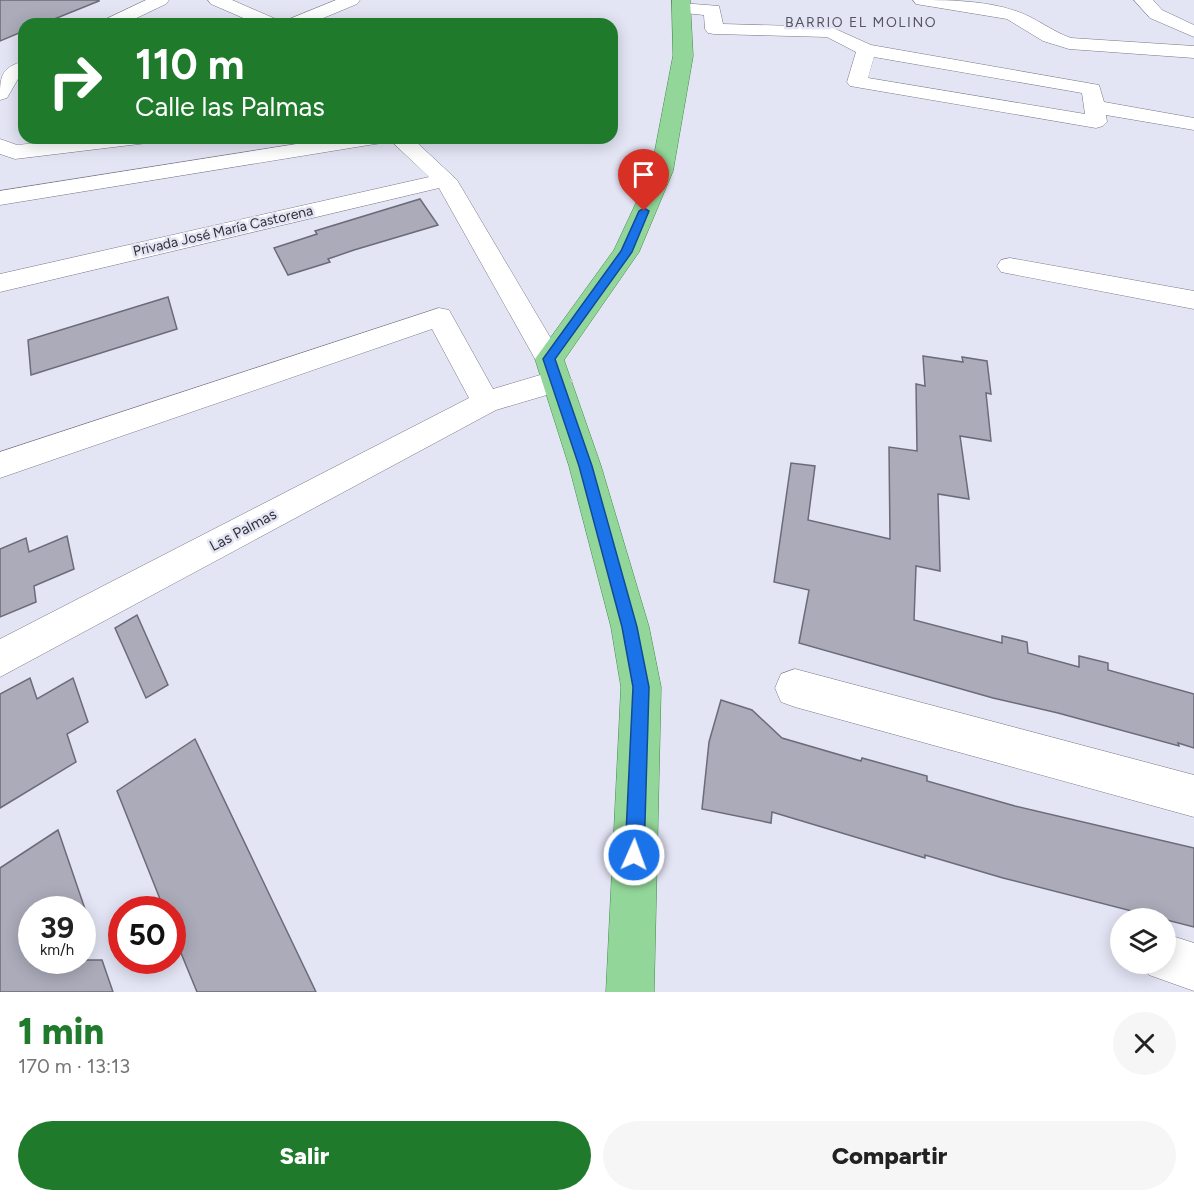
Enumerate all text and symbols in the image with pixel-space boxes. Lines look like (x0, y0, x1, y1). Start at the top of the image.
district label: BARRIO EL MOLINO (785, 14, 937, 31)
text: 110 m (135, 39, 244, 90)
icon: right (36, 42, 114, 120)
text: Calle las Palmas (135, 90, 325, 123)
pin (618, 149, 669, 211)
icon: arrive (627, 158, 660, 191)
street label: Privada José María Castorena (131, 202, 315, 260)
street label: Las Palmas (207, 505, 279, 555)
position arrow (602, 823, 666, 887)
speed limit sign: 50 (108, 896, 186, 974)
map controls (1110, 908, 1176, 974)
button: layers (1110, 908, 1176, 974)
text: 39 (40, 909, 74, 946)
text: km/h (40, 941, 74, 959)
text: 1 min (18, 1010, 104, 1053)
button: close (1113, 1012, 1176, 1075)
text: 170 m · 13:13 (18, 1054, 130, 1078)
button: Salir (18, 1121, 591, 1190)
button: Compartir (603, 1121, 1176, 1190)

